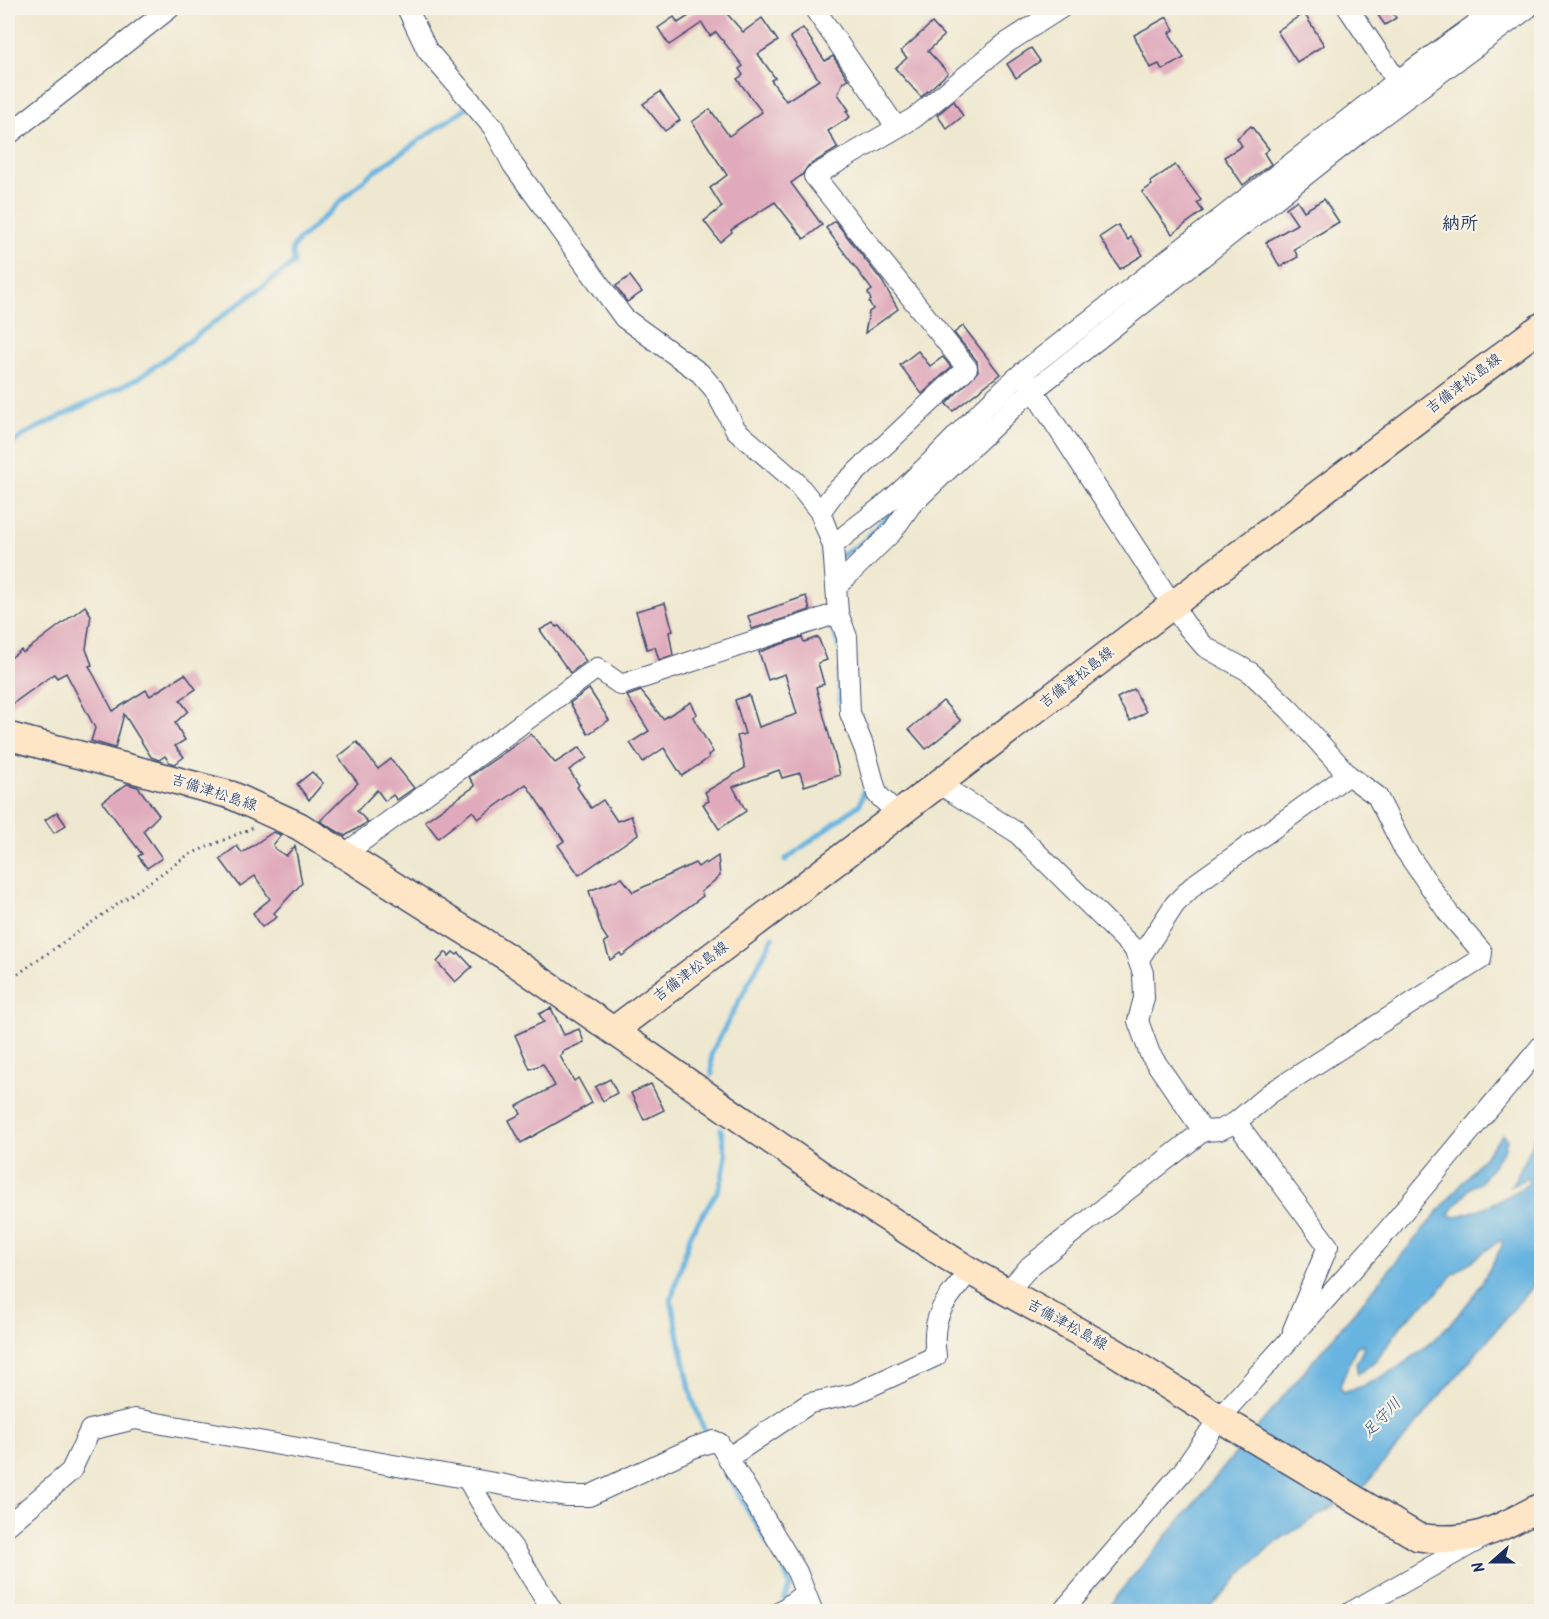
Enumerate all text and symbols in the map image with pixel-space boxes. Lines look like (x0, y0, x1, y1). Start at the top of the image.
district label: 納所 (1442, 210, 1478, 239)
street label: 吉備津松島線 (1421, 347, 1507, 421)
street label: 吉備津松島線 (1034, 641, 1120, 715)
street label: 吉備津松島線 (167, 768, 261, 818)
street label: 吉備津松島線 (648, 935, 734, 1009)
street label: 吉備津松島線 (1022, 1293, 1112, 1357)
water label: 足守川 (1356, 1392, 1408, 1444)
north arrow (1462, 1532, 1522, 1592)
text: N (1466, 1558, 1493, 1576)

